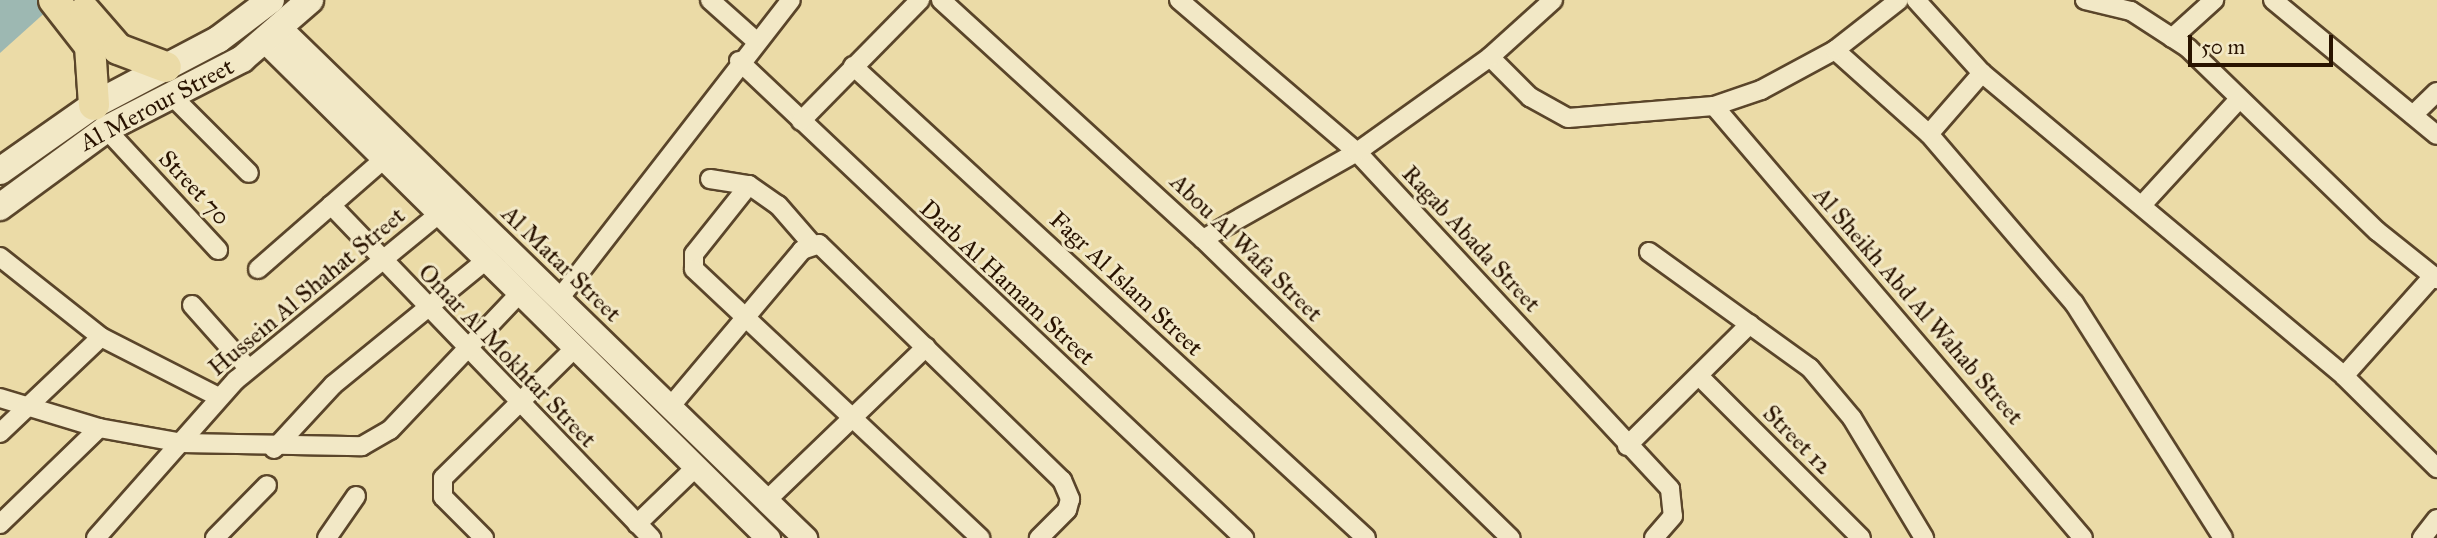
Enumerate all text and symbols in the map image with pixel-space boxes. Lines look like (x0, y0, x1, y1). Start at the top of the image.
scale bar (2192, 21, 2337, 65)
text: 50 m (2201, 34, 2245, 60)
street label: Al Merour Street (75, 52, 239, 158)
street label: Street 70 (152, 145, 236, 231)
street label: Ragab Abada Street (1396, 160, 1546, 318)
street label: Abou Al Wafa Street (1164, 168, 1328, 328)
street label: Al Sheikh Abd Al Wahab Street (1807, 181, 2029, 431)
street label: Darb Al Hamam Street (913, 194, 1101, 372)
street label: Al Matar Street (495, 200, 627, 328)
street label: Hussein Al Shahat Street (203, 201, 411, 383)
street label: Fagr Al Islam Street (1043, 206, 1209, 362)
street label: Omar Al Mokhtar Street (412, 258, 602, 454)
street label: Street 12 (1756, 399, 1838, 481)

